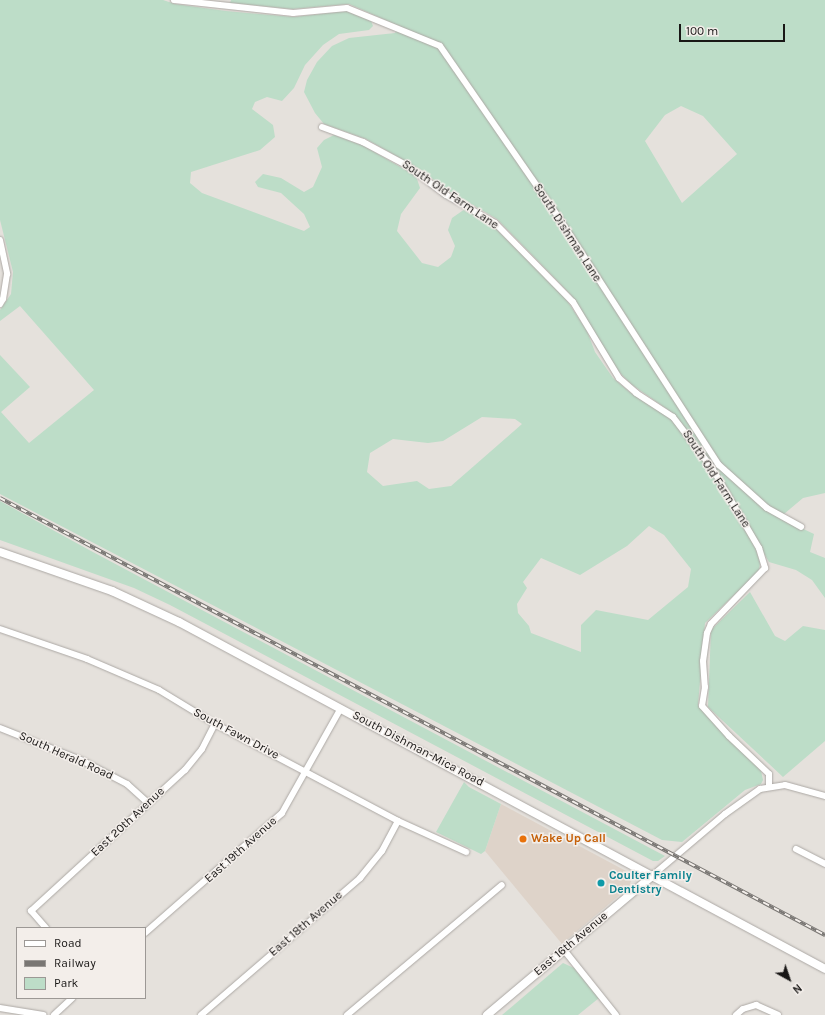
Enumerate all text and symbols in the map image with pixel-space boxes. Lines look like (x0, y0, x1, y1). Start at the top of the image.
scale bar (681, 16, 787, 42)
text: 100 m (686, 24, 718, 38)
street label: South Old Farm Lane (399, 157, 501, 233)
street label: South Dishman Lane (530, 181, 604, 285)
street label: South Old Farm Lane (679, 428, 753, 530)
street label: South Fawn Drive (191, 705, 281, 763)
street label: South Dishman-Mica Road (350, 708, 486, 790)
street label: South Herald Road (17, 729, 115, 783)
street label: East 20th Avenue (88, 784, 168, 860)
street label: East 19th Avenue (202, 814, 280, 886)
place label: Wake Up Call (531, 832, 606, 846)
marker: Wake Up Call (518, 834, 528, 844)
place label: Coulter Family Dentistry (609, 869, 692, 897)
marker: Coulter Family Dentistry (596, 878, 606, 888)
street label: East 18th Avenue (266, 888, 346, 960)
street label: East 16th Avenue (531, 909, 611, 979)
legend (16, 927, 146, 999)
text: Road (54, 936, 82, 950)
text: Railway (54, 956, 96, 970)
north arrow (769, 959, 809, 999)
text: Park (54, 976, 78, 990)
text: N (790, 981, 804, 996)

